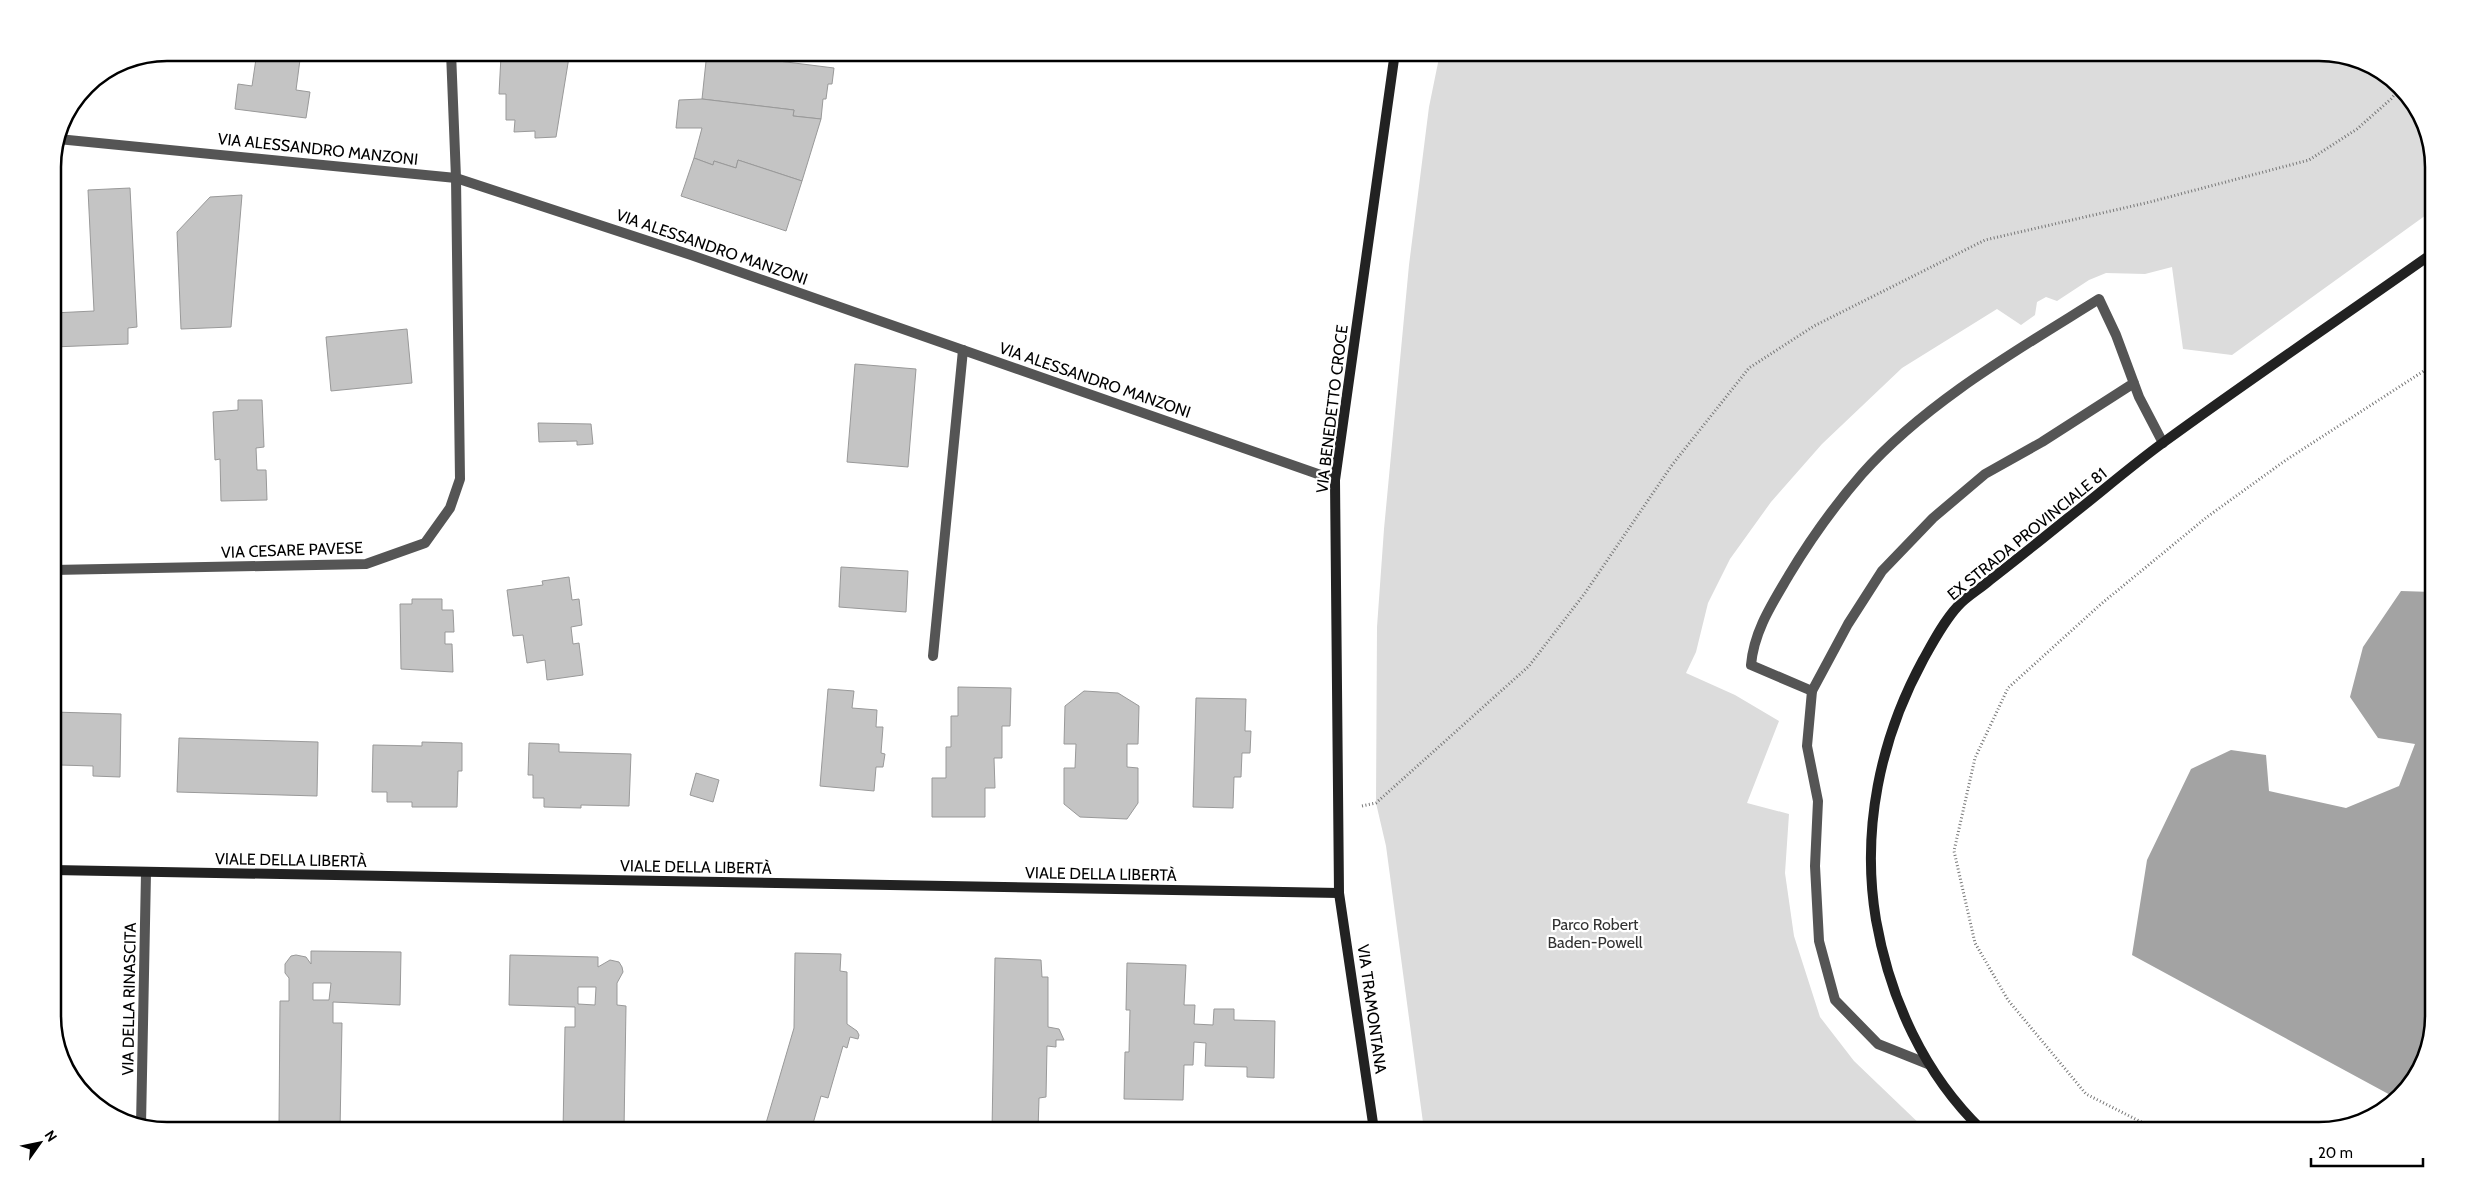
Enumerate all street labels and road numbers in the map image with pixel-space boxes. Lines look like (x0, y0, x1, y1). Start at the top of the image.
street label: VIA ALESSANDRO MANZONI (217, 129, 419, 169)
street label: VIA ALESSANDRO MANZONI (614, 205, 810, 289)
street label: VIA BENEDETTO CROCE (1312, 324, 1352, 494)
street label: VIA ALESSANDRO MANZONI (997, 338, 1193, 422)
street label: EX STRADA PROVINCIALE 81 (1944, 464, 2110, 604)
street label: VIA CESARE PAVESE (221, 538, 363, 562)
street label: VIALE DELLA LIBERTÀ (215, 849, 367, 871)
street label: VIALE DELLA LIBERTÀ (620, 856, 772, 878)
street label: VIALE DELLA LIBERTÀ (1025, 863, 1177, 885)
street label: VIA DELLA RINASCITA (118, 922, 140, 1076)
street label: VIA TRAMONTANA (1354, 943, 1391, 1075)

